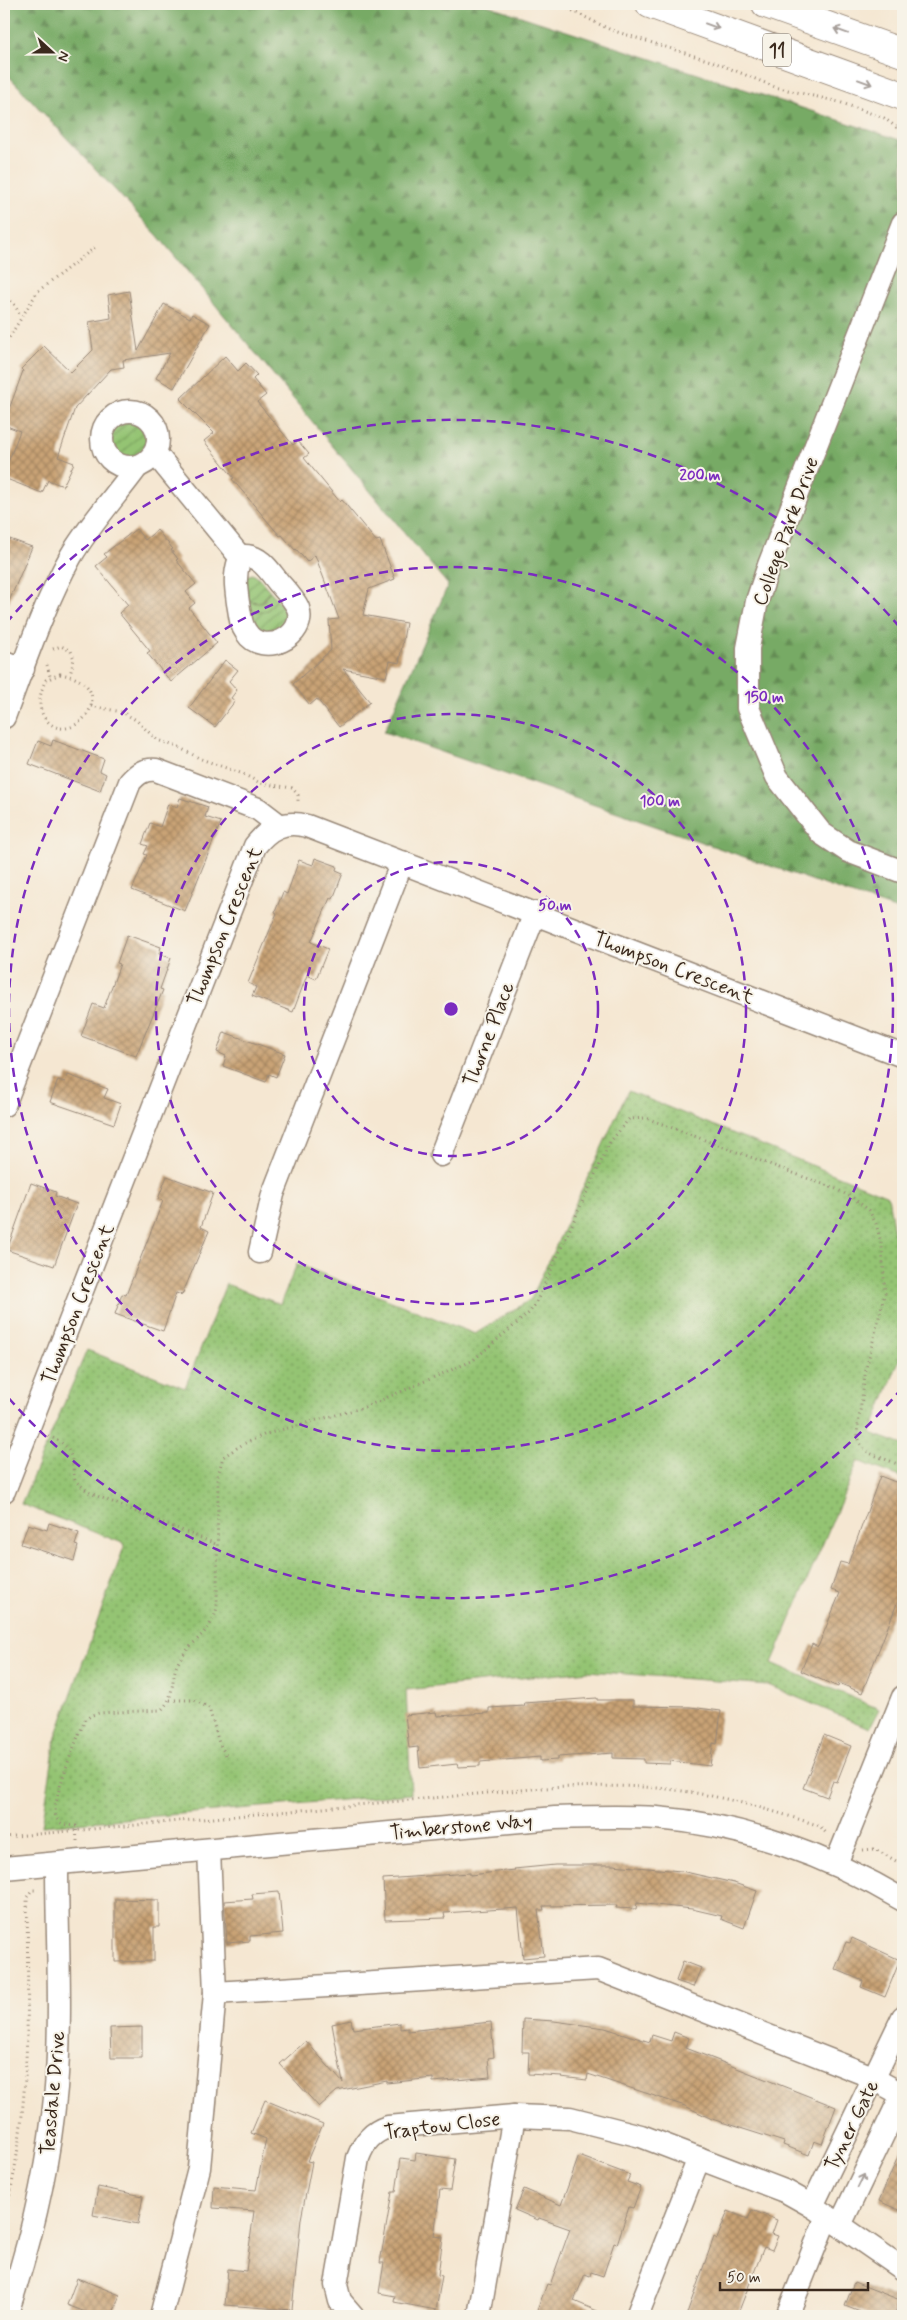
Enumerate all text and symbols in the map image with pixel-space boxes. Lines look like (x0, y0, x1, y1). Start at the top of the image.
one-way arrow (704, 22, 720, 31)
one-way arrow (834, 26, 849, 35)
north arrow (28, 28, 78, 78)
road number: 11 (763, 34, 791, 66)
text: N (53, 49, 73, 64)
one-way arrow (857, 78, 872, 87)
street label: College Park Drive (747, 453, 826, 610)
text: 200 m (680, 466, 721, 486)
text: 150 m (744, 688, 784, 708)
text: 100 m (640, 792, 680, 812)
street label: Thompson Crescent (181, 843, 270, 1010)
text: 50 m (538, 896, 572, 916)
street label: Thompson Crescent (589, 925, 758, 1011)
street label: Thorne Place (457, 978, 522, 1091)
centre of rings (442, 1000, 460, 1018)
street label: Thompson Crescent (35, 1220, 121, 1389)
street label: Timberstone Way (389, 1808, 534, 1847)
street label: Teasdale Drive (35, 2030, 72, 2156)
street label: Tyner Gate (819, 2076, 886, 2176)
street label: Traptow Close (382, 2106, 502, 2147)
one-way arrow (856, 2173, 866, 2188)
scale bar (720, 2260, 867, 2292)
text: 50 m (727, 2268, 761, 2288)

